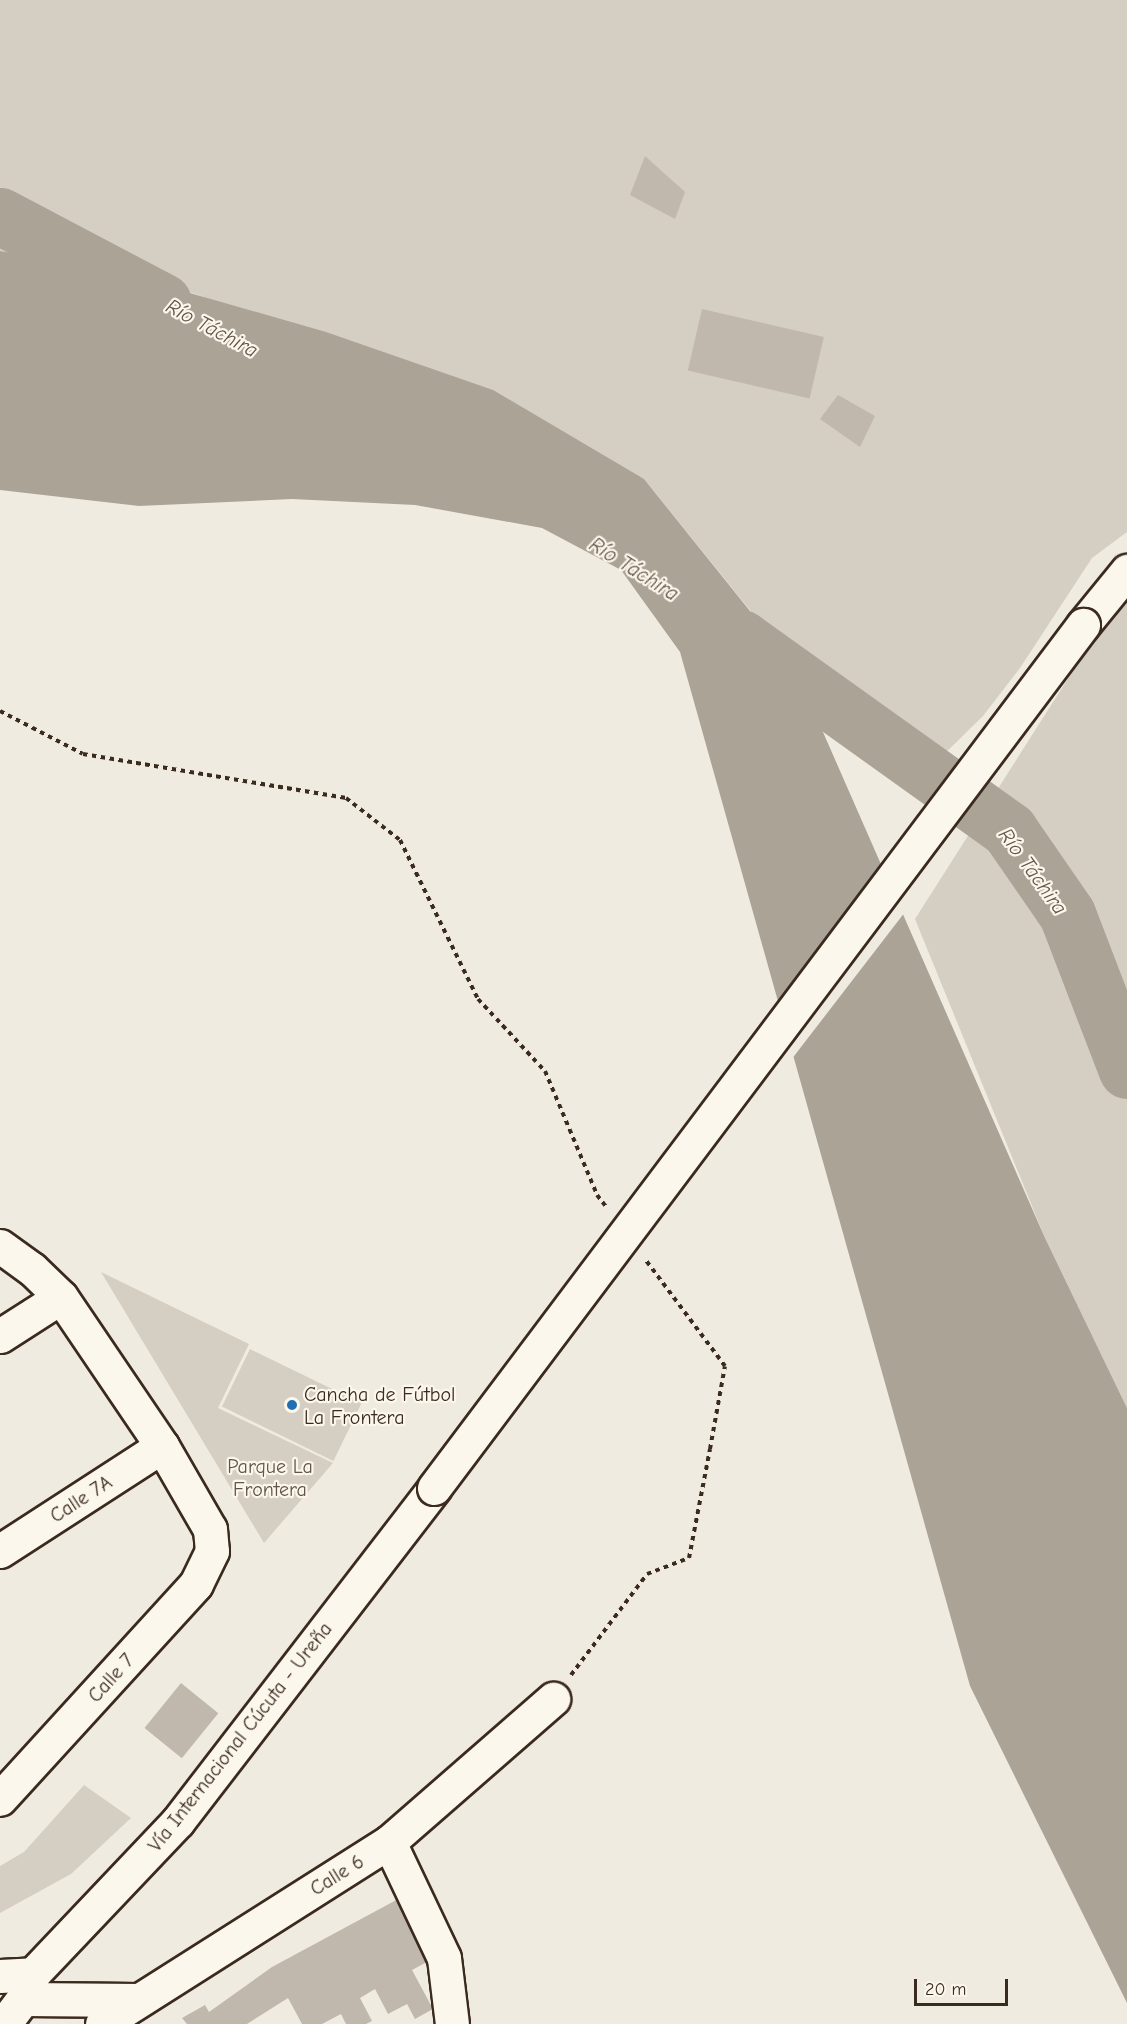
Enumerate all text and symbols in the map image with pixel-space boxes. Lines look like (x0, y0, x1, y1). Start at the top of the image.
water label: Río Táchira (162, 293, 262, 363)
water label: Río Táchira (585, 532, 683, 606)
water label: Río Táchira (993, 823, 1073, 919)
place label: Cancha de Fútbol La Frontera (304, 1382, 455, 1429)
marker: Cancha de Fútbol La Frontera (285, 1398, 299, 1412)
park label: Parque La Frontera (227, 1454, 313, 1501)
street label: Calle 7A (45, 1470, 117, 1528)
street label: Vía Internacional Cúcuta - Ureña (143, 1617, 337, 1857)
street label: Calle 7 (83, 1649, 139, 1707)
street label: Calle 6 (306, 1849, 368, 1901)
scale bar (917, 1967, 1012, 2005)
text: 20 m (925, 1979, 966, 2000)

